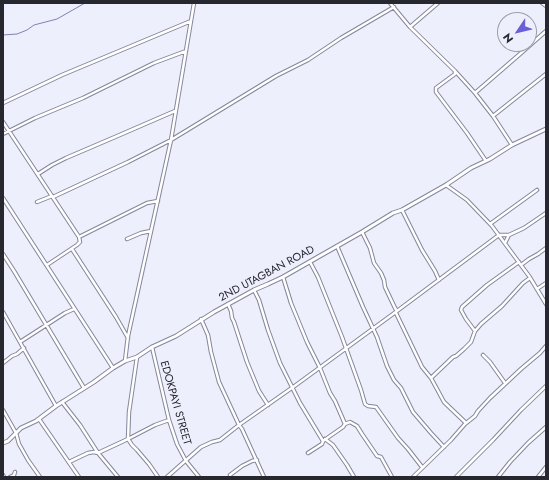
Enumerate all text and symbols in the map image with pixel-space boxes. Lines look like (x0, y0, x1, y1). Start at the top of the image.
north arrow (497, 12, 537, 52)
text: N (499, 30, 517, 46)
street label: 2ND UTAGBAN ROAD (217, 243, 317, 305)
street label: EDOKPAYI STREET (157, 359, 193, 447)

